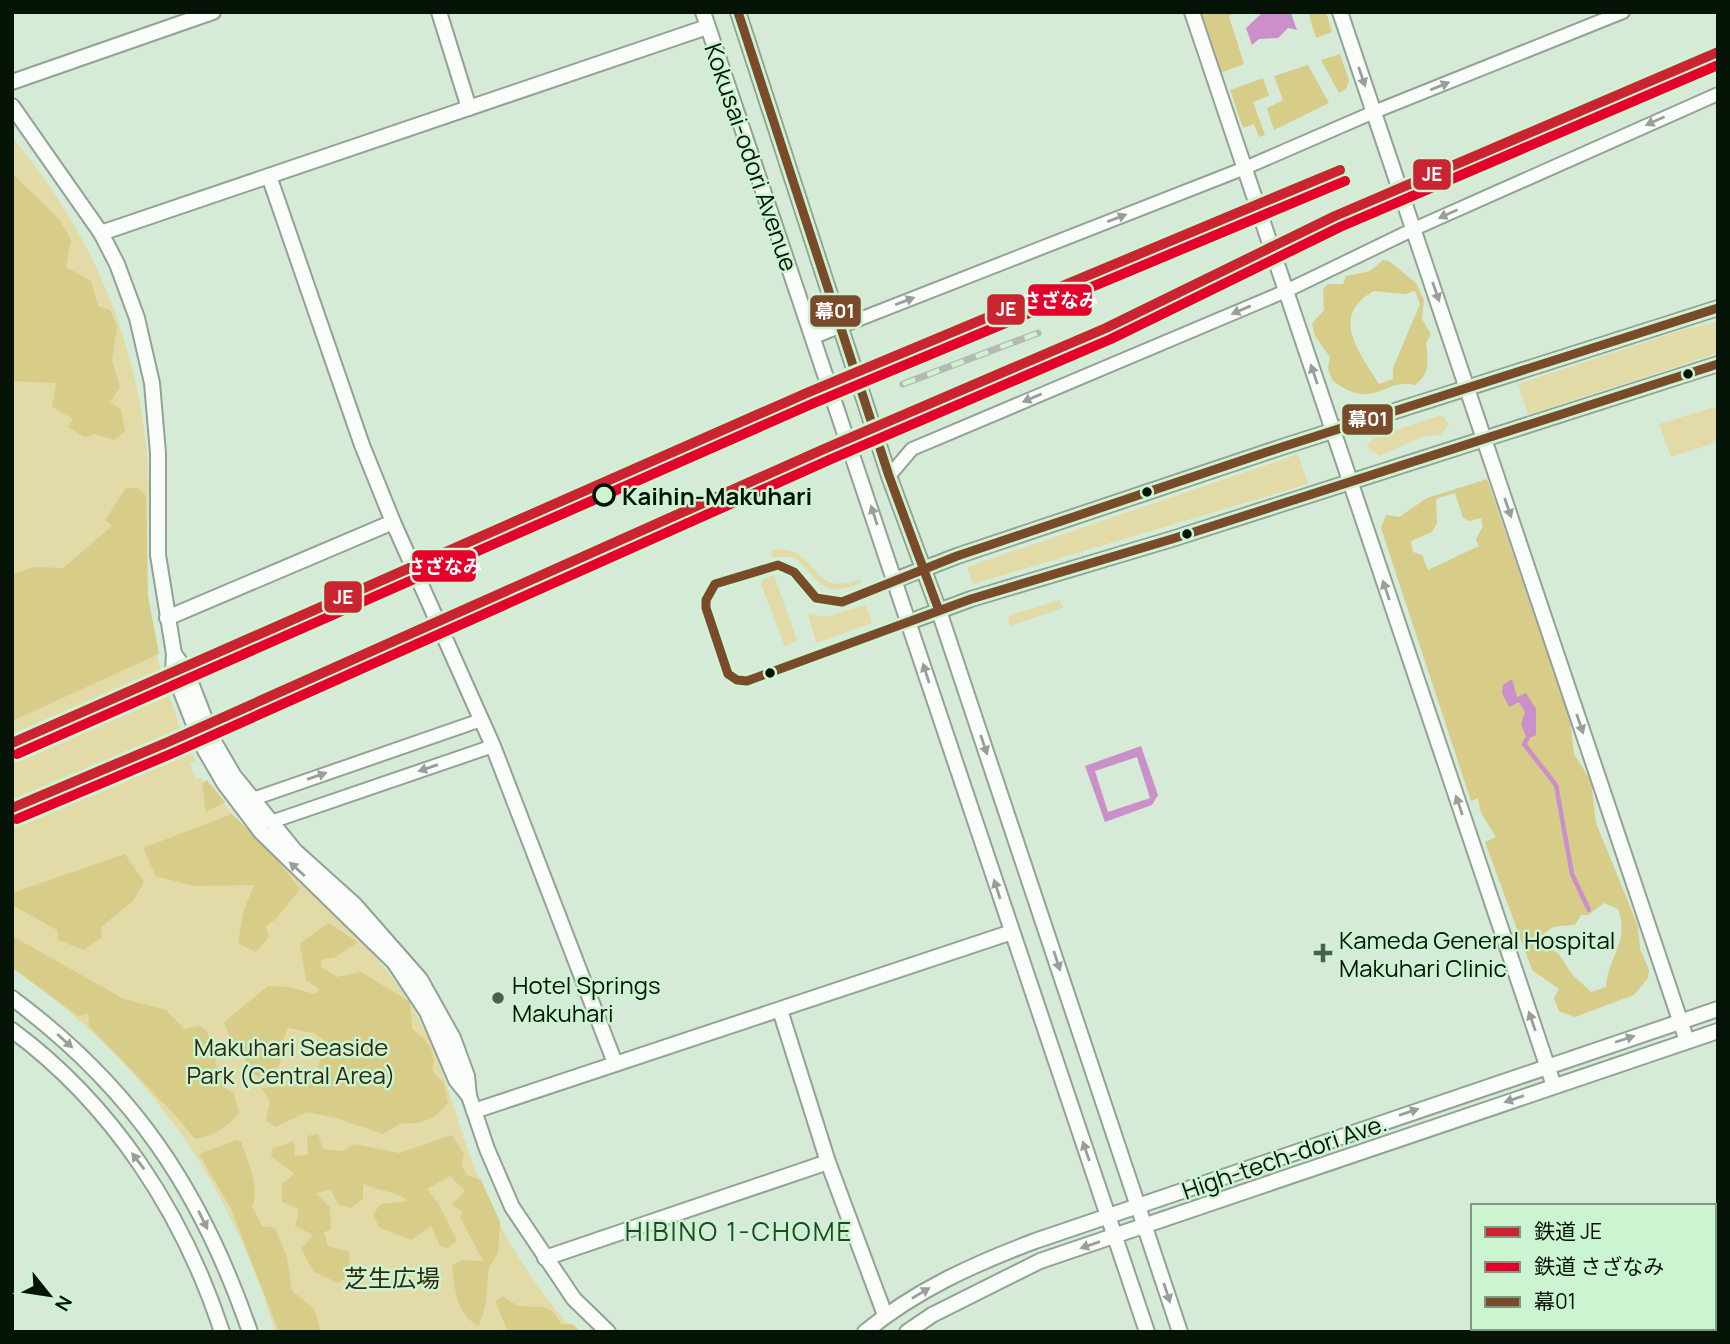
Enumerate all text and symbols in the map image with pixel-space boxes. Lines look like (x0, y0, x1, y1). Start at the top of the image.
street label: Kokusai-odori Avenue (697, 39, 807, 275)
one-way arrow (1357, 67, 1368, 88)
one-way arrow (1430, 80, 1451, 91)
one-way arrow (1645, 116, 1666, 127)
line badge: JE (1412, 158, 1452, 191)
text: JE (1422, 161, 1442, 187)
one-way arrow (1437, 209, 1458, 220)
one-way arrow (1106, 213, 1127, 224)
one-way arrow (1431, 282, 1441, 303)
line badge: さざなみ (1027, 283, 1093, 317)
text: さざなみ (1022, 287, 1098, 313)
line badge: JE (986, 293, 1026, 326)
line badge: 幕01 (809, 294, 862, 328)
one-way arrow (894, 296, 915, 307)
text: JE (996, 296, 1016, 322)
text: 幕01 (815, 298, 855, 324)
one-way arrow (1231, 305, 1252, 316)
one-way arrow (1308, 364, 1319, 385)
unlabelled marker (1681, 367, 1695, 381)
one-way arrow (1021, 393, 1042, 404)
line badge: 幕01 (1341, 403, 1394, 436)
text: 幕01 (1348, 406, 1388, 432)
place label: Kaihin-Makuhari (622, 479, 812, 512)
marker: Kaihin-Makuhari (593, 484, 615, 506)
unlabelled marker (1140, 485, 1154, 499)
one-way arrow (1503, 498, 1514, 519)
one-way arrow (868, 504, 879, 525)
unlabelled marker (1180, 527, 1194, 541)
line badge: さざなみ (411, 549, 477, 583)
text: さざなみ (406, 553, 482, 579)
one-way arrow (1381, 579, 1391, 600)
line badge: JE (323, 580, 363, 614)
text: JE (333, 584, 353, 610)
one-way arrow (920, 663, 931, 684)
unlabelled marker (763, 666, 777, 680)
one-way arrow (1575, 713, 1586, 734)
one-way arrow (979, 735, 990, 756)
one-way arrow (418, 763, 439, 774)
one-way arrow (307, 770, 328, 781)
one-way arrow (1453, 795, 1464, 816)
one-way arrow (288, 861, 306, 877)
one-way arrow (992, 879, 1002, 900)
place label: Kameda General Hospital Makuhari Clinic (1339, 923, 1615, 984)
marker: Kameda General Hospital Makuhari Clinic (1313, 943, 1333, 963)
one-way arrow (1052, 950, 1063, 971)
place label: Hotel Springs Makuhari (512, 968, 661, 1029)
marker: Hotel Springs Makuhari (490, 990, 506, 1006)
one-way arrow (1526, 1010, 1537, 1031)
park label: Makuhari Seaside Park (Central Area) (187, 1030, 396, 1091)
one-way arrow (57, 1033, 74, 1048)
one-way arrow (1614, 1033, 1635, 1044)
one-way arrow (1503, 1094, 1524, 1105)
street label: High-tech-dori Ave. (1177, 1105, 1391, 1207)
one-way arrow (1399, 1106, 1420, 1117)
one-way arrow (1080, 1140, 1091, 1161)
one-way arrow (131, 1152, 145, 1171)
legend (1471, 1204, 1716, 1330)
one-way arrow (197, 1210, 209, 1230)
district label: HIBINO 1-CHOME (625, 1213, 853, 1249)
text: 鉄道 JE (1534, 1217, 1602, 1245)
one-way arrow (1079, 1240, 1100, 1251)
text: 鉄道 さざなみ (1534, 1252, 1664, 1280)
north arrow (14, 1260, 84, 1330)
park label: 芝生広場 (344, 1261, 440, 1294)
one-way arrow (1162, 1282, 1173, 1303)
one-way arrow (912, 1287, 931, 1299)
text: 幕01 (1534, 1287, 1576, 1315)
text: N (49, 1291, 78, 1316)

